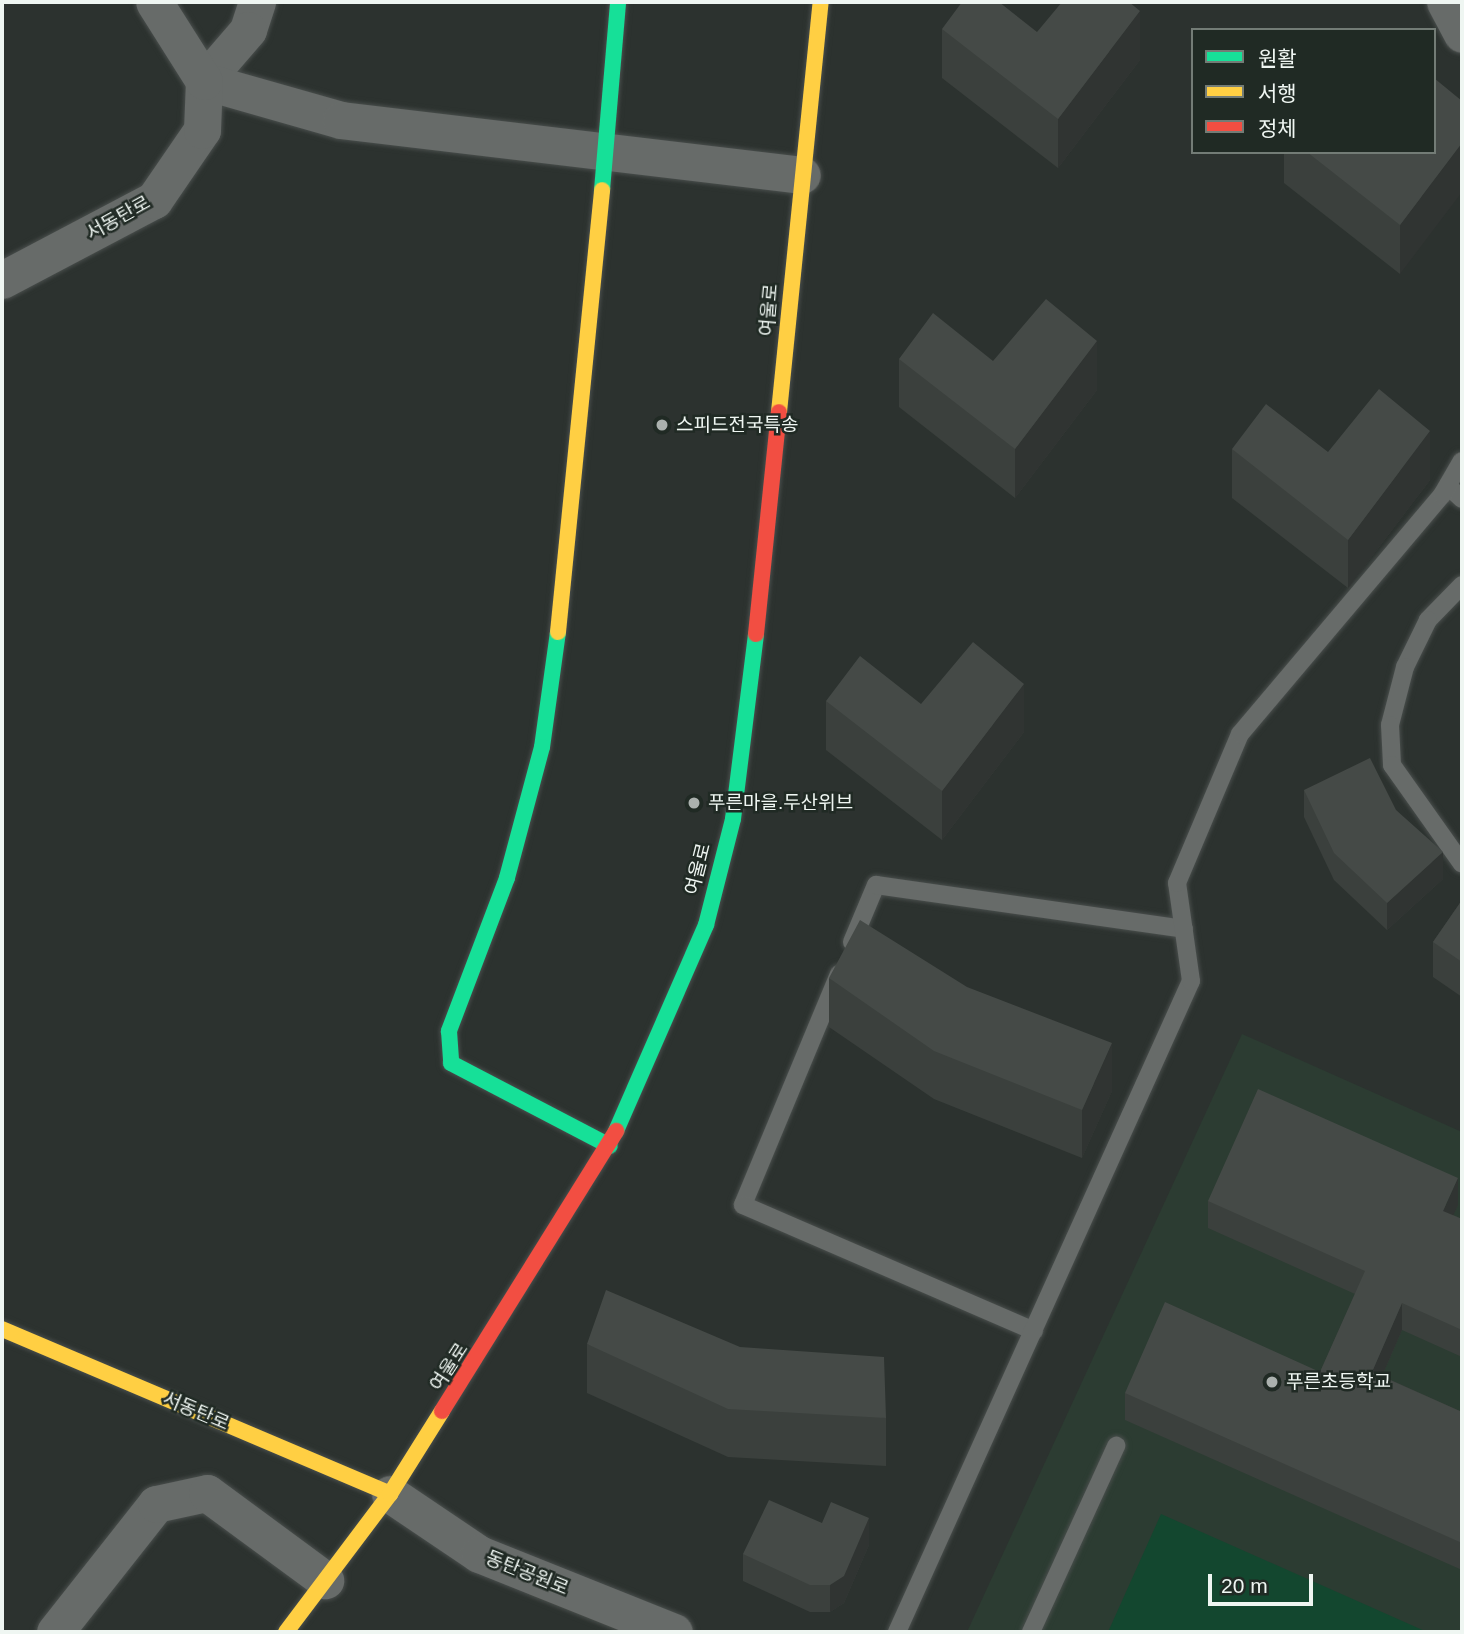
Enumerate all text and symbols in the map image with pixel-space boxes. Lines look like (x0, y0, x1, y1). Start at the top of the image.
legend (1191, 28, 1436, 154)
text: 원활 (1258, 47, 1297, 70)
text: 서행 (1258, 82, 1297, 105)
text: 정체 (1258, 117, 1297, 140)
street label: 서동탄로 (82, 191, 154, 245)
street label: 여울로 (755, 283, 783, 337)
place label: 스피드전국특송 (676, 414, 798, 436)
marker: 스피드전국특송 (654, 417, 670, 433)
place label: 푸른마을.두산위브 (708, 792, 853, 814)
marker: 푸른마을.두산위브 (686, 795, 702, 811)
street label: 여울로 (681, 841, 715, 897)
street label: 여울로 (425, 1339, 473, 1395)
place label: 푸른초등학교 (1286, 1371, 1391, 1393)
marker: 푸른초등학교 (1264, 1374, 1280, 1390)
street label: 서동탄로 (159, 1387, 233, 1435)
street label: 동탄공원로 (482, 1546, 572, 1600)
scale bar (1212, 1560, 1317, 1604)
text: 20 m (1221, 1574, 1268, 1597)

